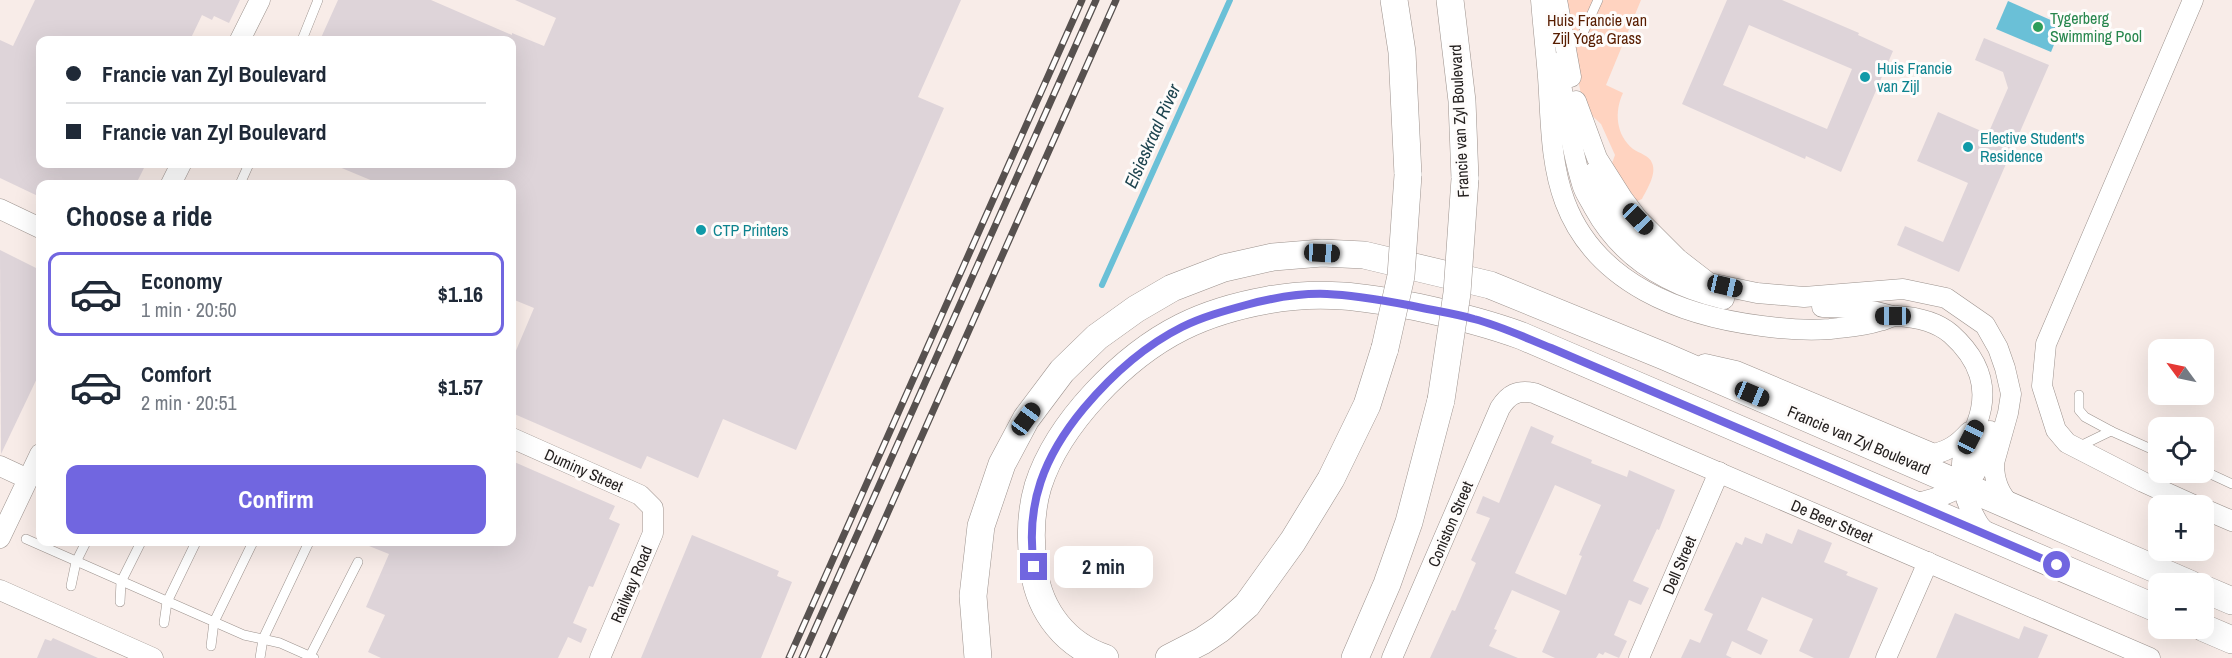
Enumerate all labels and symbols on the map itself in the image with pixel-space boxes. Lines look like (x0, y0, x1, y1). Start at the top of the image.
place label: Tygerberg Swimming Pool (2050, 7, 2142, 47)
park label: Huis Francie van Zijl Yoga Grass (1547, 9, 1647, 49)
marker: Tygerberg Swimming Pool (2031, 20, 2045, 34)
street label: Francie van Zyl Boulevard (1444, 44, 1474, 198)
place label: Huis Francie van Zijl (1877, 57, 1952, 97)
marker: Huis Francie van Zijl (1858, 70, 1872, 84)
water label: Elsieskraal River (1118, 79, 1187, 192)
place label: Elective Student's Residence (1980, 127, 2085, 167)
marker: Elective Student's Residence (1961, 140, 1975, 154)
car (1619, 200, 1657, 238)
place label: CTP Printers (713, 219, 789, 241)
marker: CTP Printers (694, 223, 708, 237)
car (1304, 243, 1340, 263)
car (1705, 273, 1745, 299)
car (1875, 307, 1911, 325)
north arrow (2148, 339, 2214, 405)
car (1732, 379, 1772, 409)
car (1008, 399, 1044, 439)
street label: Francie van Zyl Boulevard (1784, 400, 1934, 480)
car (1955, 417, 1987, 457)
street label: Duminy Street (541, 443, 627, 497)
street label: Coniston Street (1422, 477, 1478, 570)
street label: De Beer Street (1788, 494, 1877, 548)
street label: Dell Street (1657, 532, 1701, 597)
street label: Railway Road (605, 542, 657, 626)
callout: 2 min (1055, 546, 1154, 588)
route start (2043, 551, 2070, 578)
route end (1020, 553, 1047, 580)

